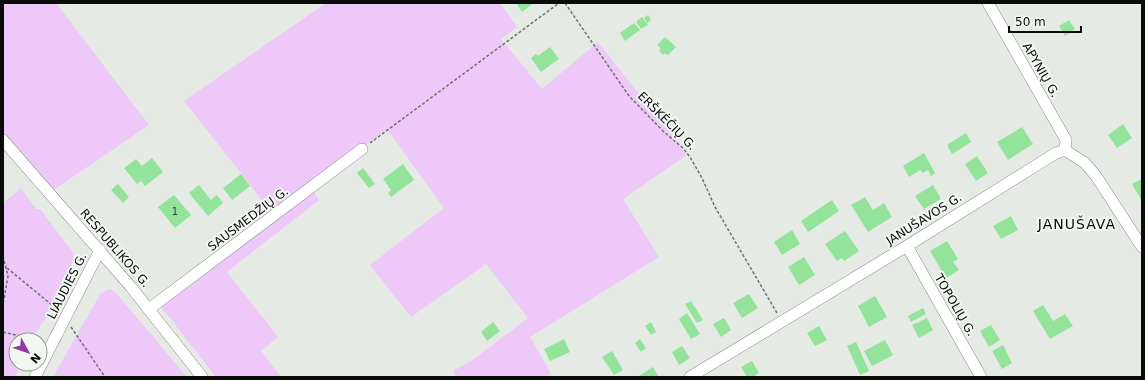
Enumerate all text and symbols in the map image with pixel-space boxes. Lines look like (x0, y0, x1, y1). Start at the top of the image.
scale bar (1009, 8, 1081, 34)
text: 50 m (1015, 15, 1046, 29)
street label: APYNIŲ G. (1020, 40, 1062, 100)
street label: ERŠKĖČIŲ G. (635, 88, 700, 153)
street label: SAUSMEDŽIŲ G. (204, 183, 291, 254)
street label: JANUŠAVOS G. (882, 189, 964, 248)
street label: RESPUBLIKOS G. (77, 206, 153, 290)
house number: 1 (172, 206, 178, 217)
district label: JANUŠAVA (1037, 215, 1116, 232)
street label: LIAUDIES G. (44, 251, 90, 321)
street label: TOPOLIŲ G. (931, 271, 978, 339)
north arrow (8, 332, 48, 372)
text: N (27, 350, 43, 366)

